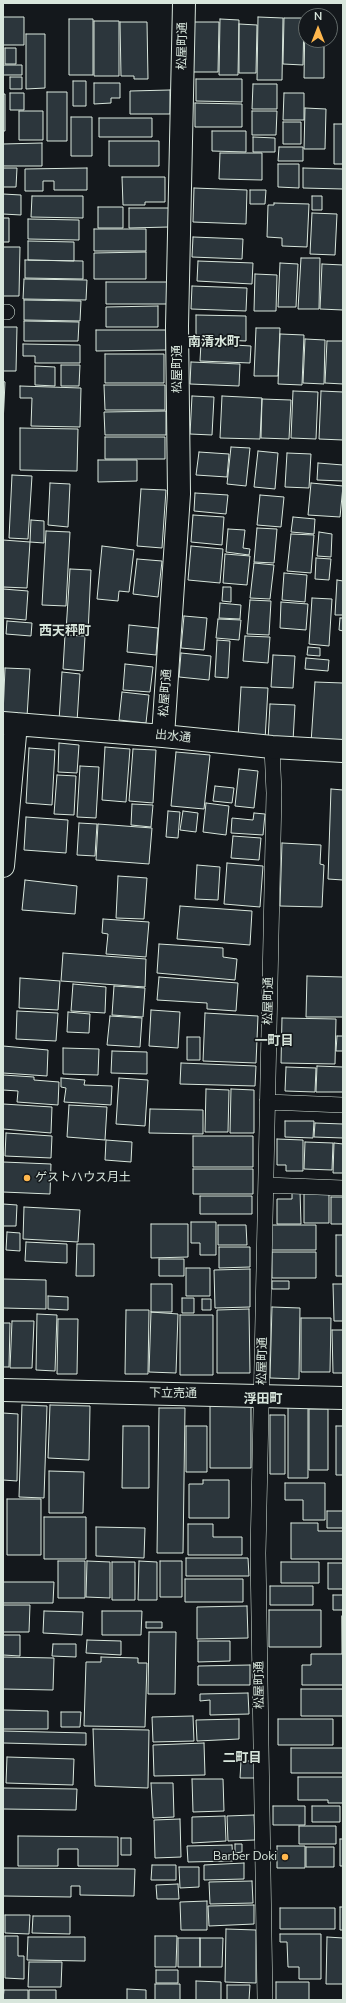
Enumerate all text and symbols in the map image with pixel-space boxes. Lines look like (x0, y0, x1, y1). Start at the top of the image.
north arrow (298, 8, 338, 48)
text: N (314, 9, 322, 24)
street label: 松屋町通 (175, 22, 191, 70)
district label: 南清水町 (188, 335, 240, 351)
street label: 松屋町通 (171, 345, 185, 393)
district label: 西天秤町 (39, 624, 91, 640)
street label: 松屋町通 (157, 669, 175, 717)
street label: 出水通 (154, 728, 192, 746)
street label: 松屋町通 (261, 977, 277, 1025)
district label: 一町目 (255, 1034, 293, 1050)
place label: ゲストハウス月土 (35, 1171, 131, 1185)
marker: ゲストハウス月土 (22, 1173, 32, 1183)
street label: 松屋町通 (255, 1337, 271, 1385)
street label: 下立売通 (149, 1386, 197, 1402)
district label: 浮田町 (244, 1392, 282, 1408)
street label: 松屋町通 (252, 1661, 268, 1709)
district label: 二町目 (223, 1751, 261, 1767)
place label: Barber Doki (213, 1850, 277, 1864)
marker: Barber Doki (280, 1852, 290, 1862)

